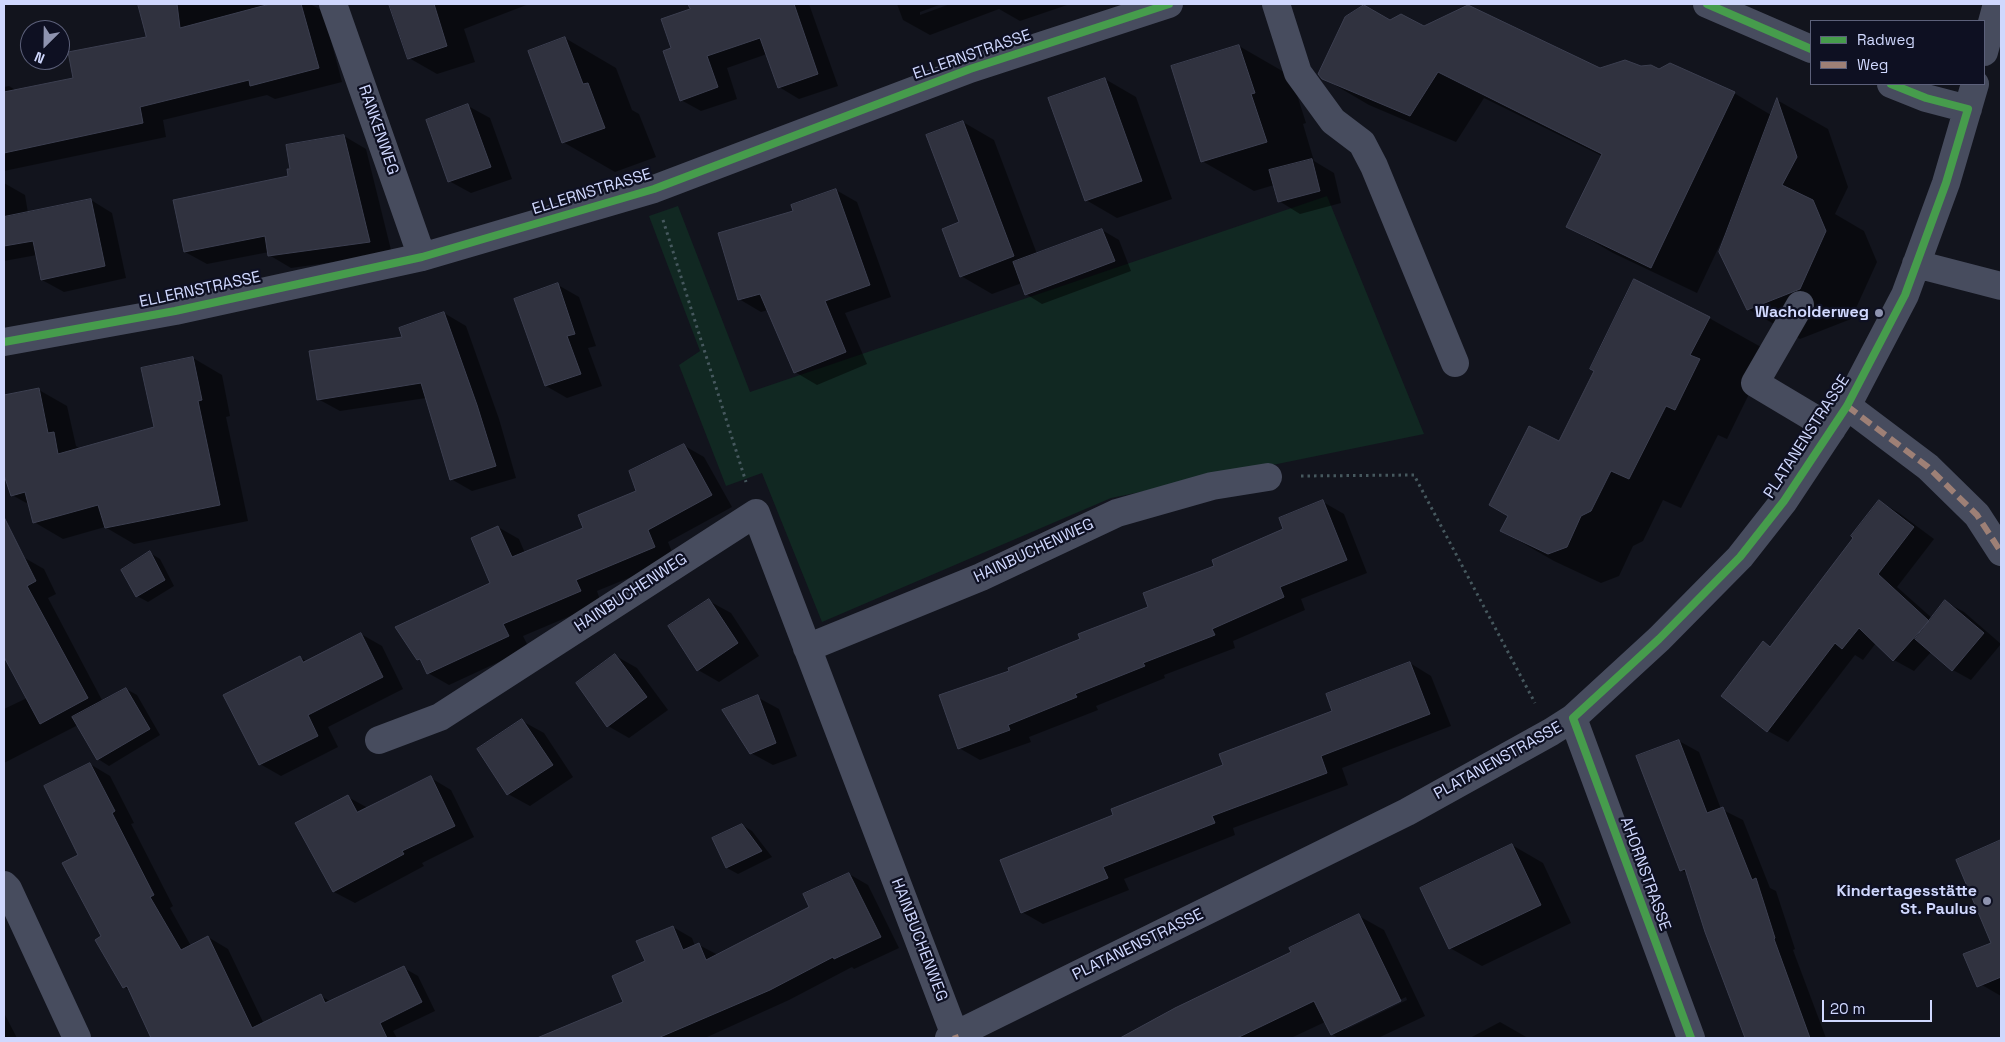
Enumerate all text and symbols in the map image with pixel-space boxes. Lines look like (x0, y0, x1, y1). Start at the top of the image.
north arrow (20, 20, 70, 70)
legend (1810, 20, 1985, 85)
street label: ELLERNSTRASSE (910, 26, 1034, 84)
text: Radweg (1857, 30, 1915, 49)
text: N (32, 48, 47, 68)
text: Weg (1857, 55, 1888, 74)
street label: RANKENWEG (354, 83, 402, 177)
street label: ELLERNSTRASSE (530, 165, 654, 219)
street label: ELLERNSTRASSE (138, 268, 262, 312)
place label: Wacholderweg (1755, 303, 1869, 323)
marker: Wacholderweg (1873, 307, 1885, 319)
street label: PLATANENSTRASSE (1760, 372, 1854, 502)
street label: HAINBUCHENWEG (971, 515, 1097, 587)
street label: HAINBUCHENWEG (571, 549, 691, 637)
street label: PLATANENSTRASSE (1431, 718, 1565, 804)
street label: AHORNSTRASSE (1616, 815, 1674, 933)
street label: HAINBUCHENWEG (887, 876, 951, 1004)
place label: Kindertagesstätte St. Paulus (1836, 882, 1977, 920)
marker: Kindertagesstätte St. Paulus (1981, 895, 1993, 907)
street label: PLATANENSTRASSE (1069, 905, 1207, 985)
scale bar (1825, 990, 1935, 1022)
text: 20 m (1830, 999, 1865, 1018)

